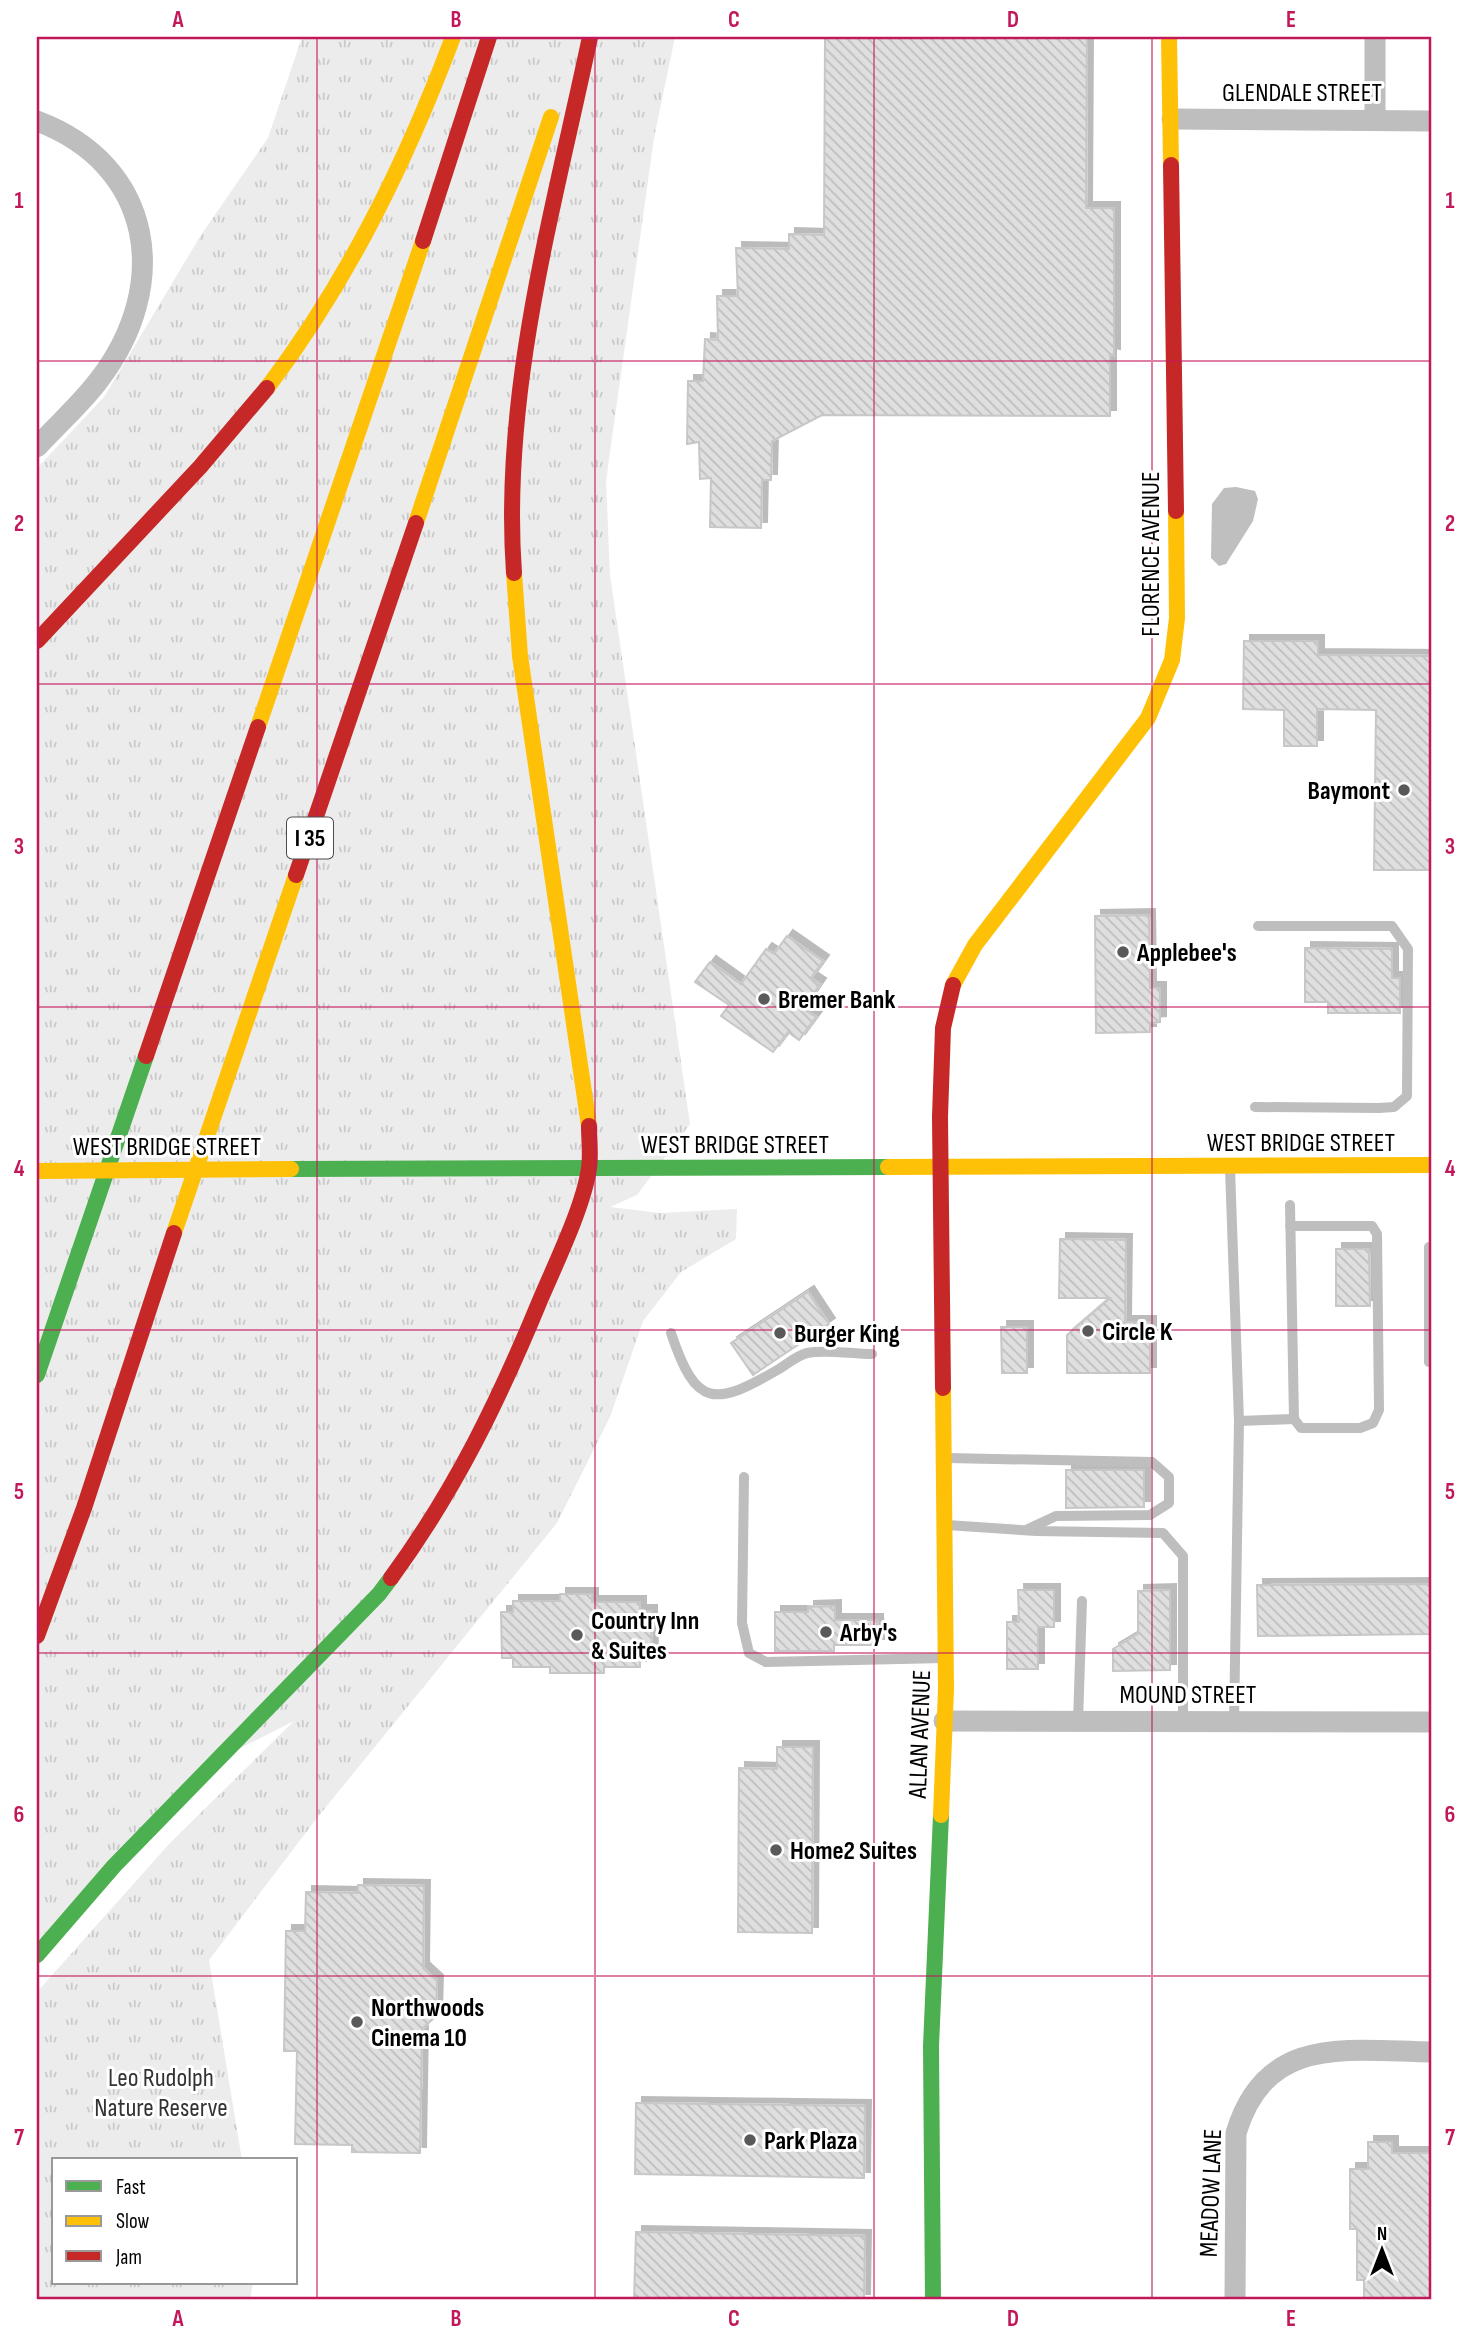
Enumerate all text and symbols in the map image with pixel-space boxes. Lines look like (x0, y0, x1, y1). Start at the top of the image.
text: A (172, 6, 185, 34)
text: B (451, 6, 462, 34)
text: C (728, 6, 740, 34)
text: D (1007, 6, 1019, 34)
text: E (1286, 6, 1296, 34)
street label: GLENDALE STREET (1222, 78, 1382, 109)
text: 1 (14, 187, 24, 215)
text: 1 (1445, 187, 1455, 215)
street label: FLORENCE AVENUE (1136, 471, 1167, 637)
text: 2 (14, 510, 24, 538)
text: 2 (1445, 510, 1455, 538)
place label: Baymont (1307, 776, 1390, 807)
marker: Baymont (1396, 782, 1412, 798)
road number: I 35 (287, 818, 333, 858)
text: 3 (14, 833, 24, 861)
text: 3 (1445, 833, 1455, 861)
place label: Applebee's (1136, 938, 1237, 969)
marker: Applebee's (1115, 944, 1131, 960)
place label: Bremer Bank (778, 985, 895, 1016)
marker: Bremer Bank (756, 991, 772, 1007)
street label: WEST BRIDGE STREET (1207, 1128, 1395, 1159)
street label: WEST BRIDGE STREET (641, 1130, 829, 1161)
street label: WEST BRIDGE STREET (73, 1132, 261, 1163)
text: 4 (14, 1155, 25, 1183)
text: 4 (1445, 1155, 1456, 1183)
place label: Circle K (1102, 1317, 1173, 1348)
place label: Burger King (794, 1319, 900, 1350)
marker: Circle K (1080, 1323, 1096, 1339)
marker: Burger King (772, 1325, 788, 1341)
text: 5 (14, 1478, 24, 1506)
text: 5 (1445, 1478, 1455, 1506)
place label: Country Inn & Suites (591, 1606, 699, 1667)
place label: Arby's (839, 1618, 897, 1649)
marker: Arby's (818, 1624, 834, 1640)
marker: Country Inn & Suites (569, 1627, 585, 1643)
street label: ALLAN AVENUE (903, 1669, 938, 1800)
street label: MOUND STREET (1120, 1680, 1256, 1711)
text: 6 (14, 1801, 24, 1829)
text: 6 (1445, 1801, 1455, 1829)
place label: Home2 Suites (790, 1836, 917, 1867)
marker: Home2 Suites (768, 1842, 784, 1858)
place label: Northwoods Cinema 10 (371, 1993, 484, 2054)
marker: Northwoods Cinema 10 (349, 2014, 365, 2030)
park label: Leo Rudolph Nature Reserve (94, 2063, 228, 2124)
text: 7 (14, 2124, 24, 2152)
text: 7 (1445, 2124, 1455, 2152)
place label: Park Plaza (764, 2126, 857, 2157)
street label: MEADOW LANE (1194, 2128, 1229, 2258)
marker: Park Plaza (742, 2132, 758, 2148)
legend (52, 2158, 298, 2284)
text: Fast (116, 2175, 146, 2200)
text: Slow (116, 2209, 150, 2234)
north arrow (1346, 2214, 1416, 2284)
text: N (1377, 2223, 1387, 2246)
text: Jam (115, 2245, 142, 2270)
text: A (172, 2305, 185, 2333)
text: B (451, 2305, 462, 2333)
text: C (728, 2305, 740, 2333)
text: D (1007, 2305, 1019, 2333)
text: E (1286, 2305, 1296, 2333)

